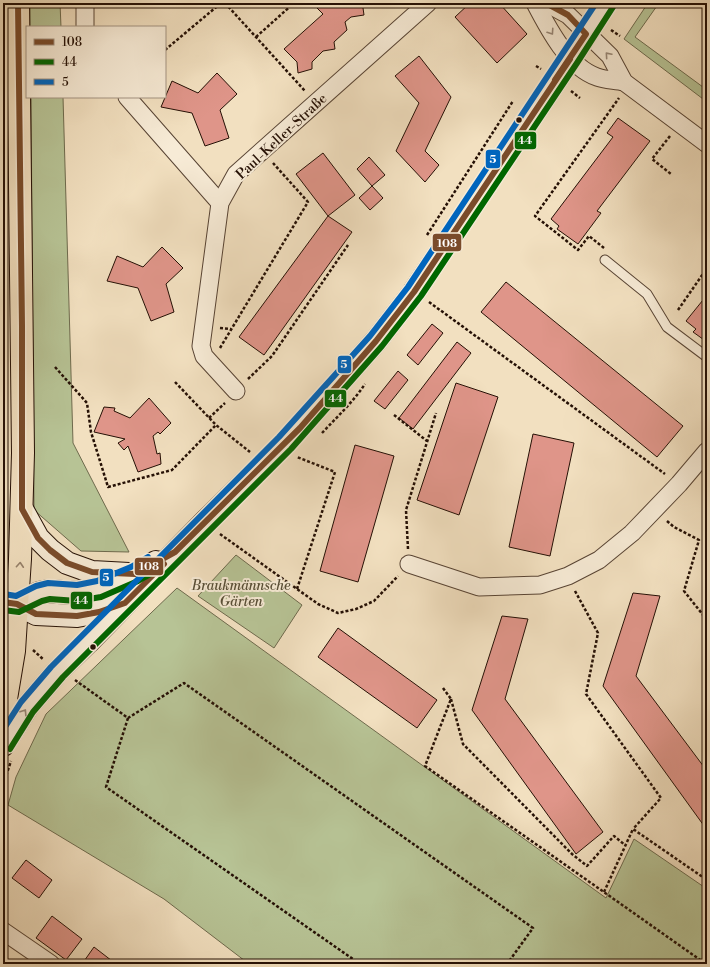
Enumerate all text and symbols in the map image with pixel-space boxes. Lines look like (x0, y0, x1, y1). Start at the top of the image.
legend (26, 26, 166, 98)
one-way arrow (546, 28, 554, 35)
text: 108 (62, 35, 82, 50)
one-way arrow (606, 53, 613, 60)
text: 44 (62, 55, 77, 70)
text: 5 (62, 75, 69, 90)
street label: Paul-Keller-Straße (232, 90, 331, 184)
unlabelled marker (514, 115, 524, 125)
line badge: 44 (514, 131, 537, 150)
text: 44 (518, 134, 532, 148)
line badge: 5 (485, 149, 501, 169)
text: 5 (490, 153, 497, 167)
line badge: 108 (432, 233, 462, 252)
text: 108 (437, 237, 457, 251)
line badge: 5 (337, 355, 352, 374)
text: 5 (341, 358, 348, 372)
line badge: 44 (324, 389, 347, 408)
text: 44 (329, 392, 343, 406)
line badge: 108 (134, 557, 164, 576)
text: 108 (139, 560, 159, 574)
one-way arrow (15, 562, 24, 568)
line badge: 5 (99, 568, 114, 587)
text: 5 (103, 571, 110, 585)
park label: Braukmännsche Gärten (191, 577, 291, 611)
line badge: 44 (70, 591, 93, 610)
text: 44 (74, 594, 88, 608)
unlabelled marker (88, 642, 98, 652)
one-way arrow (19, 709, 27, 716)

